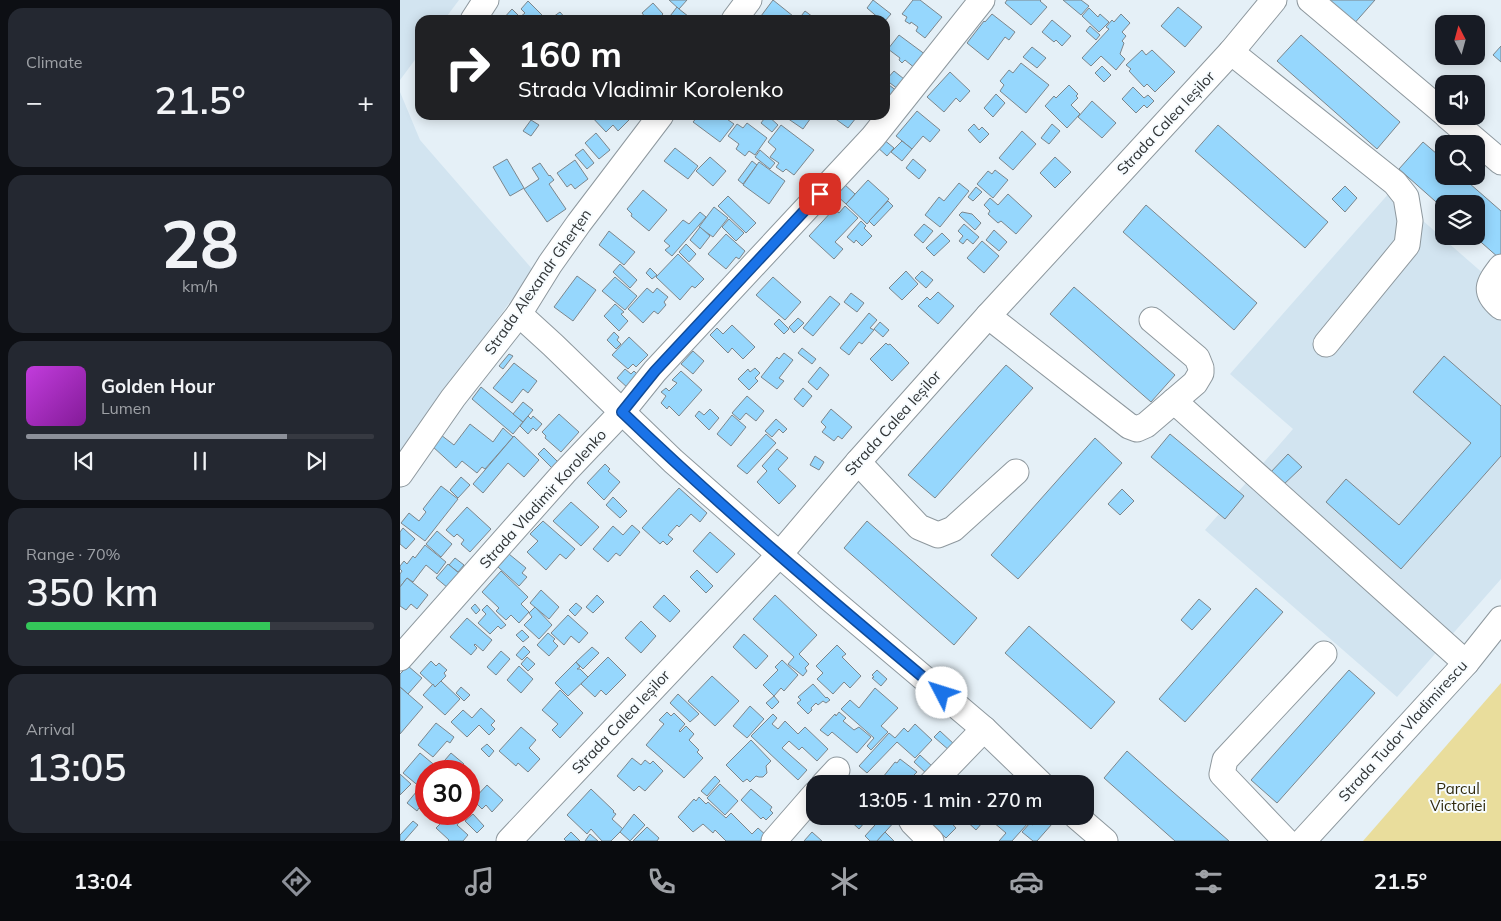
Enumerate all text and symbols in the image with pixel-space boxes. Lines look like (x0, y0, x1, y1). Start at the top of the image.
north arrow (1435, 15, 1485, 65)
map controls (1435, 15, 1485, 245)
text: 160 m (518, 32, 622, 76)
icon: right (435, 35, 500, 100)
text: Climate (26, 52, 82, 72)
street label: Strada Calea Ieșilor (1113, 66, 1219, 179)
text: Strada Vladimir Korolenko (518, 75, 783, 103)
button: sound (1435, 75, 1485, 125)
text: 21.5° (154, 76, 246, 124)
text: − (26, 84, 43, 119)
text: + (357, 84, 374, 119)
button: search (1435, 135, 1485, 185)
pin (799, 173, 841, 215)
icon: arrive (806, 180, 834, 208)
button: layers (1435, 195, 1485, 245)
text: 28 (161, 203, 239, 284)
street label: Strada Alexandr Gherțen (480, 205, 595, 358)
text: km/h (182, 276, 218, 296)
street label: Strada Calea Ieșilor (840, 366, 945, 479)
text: Golden Hour (101, 374, 215, 398)
text: Lumen (101, 398, 151, 418)
street label: Strada Vladimir Korolenko (475, 425, 610, 572)
icon: previous (70, 447, 98, 475)
icon: pause (186, 447, 214, 475)
icon: next (302, 447, 330, 475)
text: Range · 70% (26, 544, 121, 564)
text: 350 km (26, 568, 159, 616)
street label: Strada Tudor Vladimirescu (1334, 656, 1471, 805)
street label: Strada Calea Ieșilor (568, 665, 674, 778)
position arrow (915, 666, 967, 718)
text: Arrival (26, 719, 75, 739)
text: 13:05 (26, 743, 126, 791)
speed limit sign: 30 (415, 760, 480, 825)
park label: Parcul Victoriei (1430, 779, 1486, 815)
text: 13:05 · 1 min · 270 m (857, 788, 1043, 812)
icon: directions (279, 864, 314, 899)
icon: music (462, 864, 497, 899)
icon: phone (644, 864, 679, 899)
icon: climate (827, 864, 862, 899)
icon: car (1009, 864, 1044, 899)
icon: filters (1191, 864, 1226, 899)
text: 13:04 (74, 867, 132, 895)
text: 21.5° (1374, 867, 1427, 895)

